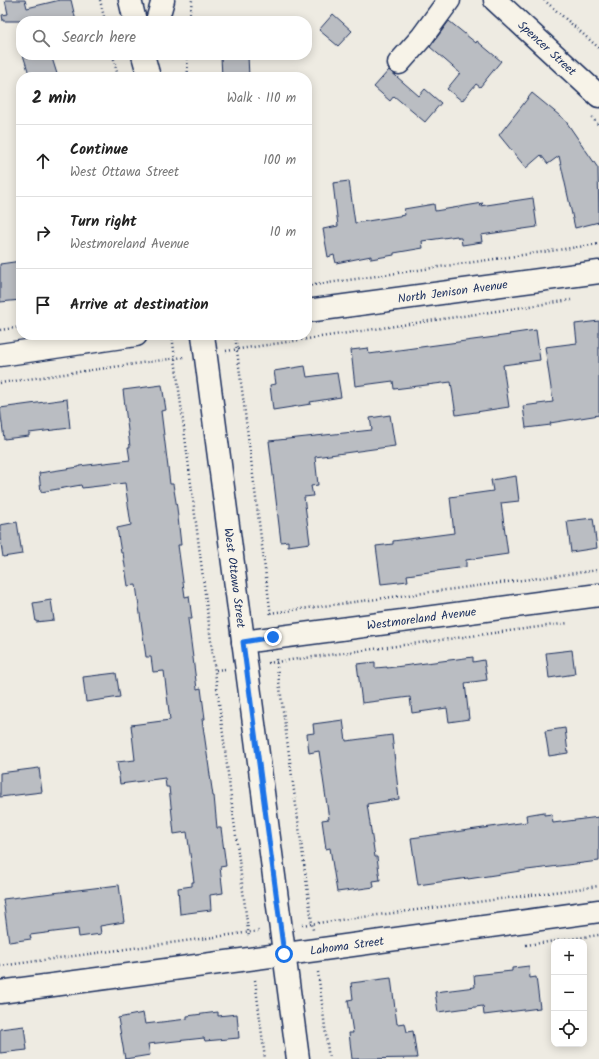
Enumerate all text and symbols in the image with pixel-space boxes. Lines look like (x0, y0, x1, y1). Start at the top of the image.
search box (16, 16, 312, 60)
street label: Spencer Street (514, 16, 581, 80)
text: Search here (62, 26, 136, 50)
icon: search (30, 27, 52, 49)
text: 2 min (32, 85, 76, 112)
text: Walk · 110 m (227, 88, 296, 109)
text: Continue (70, 138, 128, 162)
icon: ahead (32, 150, 54, 172)
text: 100 m (263, 150, 296, 171)
text: West Ottawa Street (70, 162, 179, 183)
text: Turn right (70, 210, 137, 234)
icon: right (32, 222, 54, 244)
text: 10 m (270, 222, 296, 243)
text: Westmoreland Avenue (70, 234, 189, 255)
street label: North Jenison Avenue (396, 275, 510, 308)
text: Arrive at destination (70, 293, 209, 317)
icon: arrive (32, 294, 54, 316)
street label: West Ottawa Street (219, 527, 251, 629)
street label: Westmoreland Avenue (366, 602, 478, 635)
route end (264, 628, 282, 646)
street label: Lahoma Street (309, 931, 386, 960)
map controls (551, 939, 587, 1047)
button: + (551, 939, 587, 975)
route start (275, 945, 293, 963)
button: − (551, 975, 587, 1011)
button: locate (551, 1011, 587, 1047)

